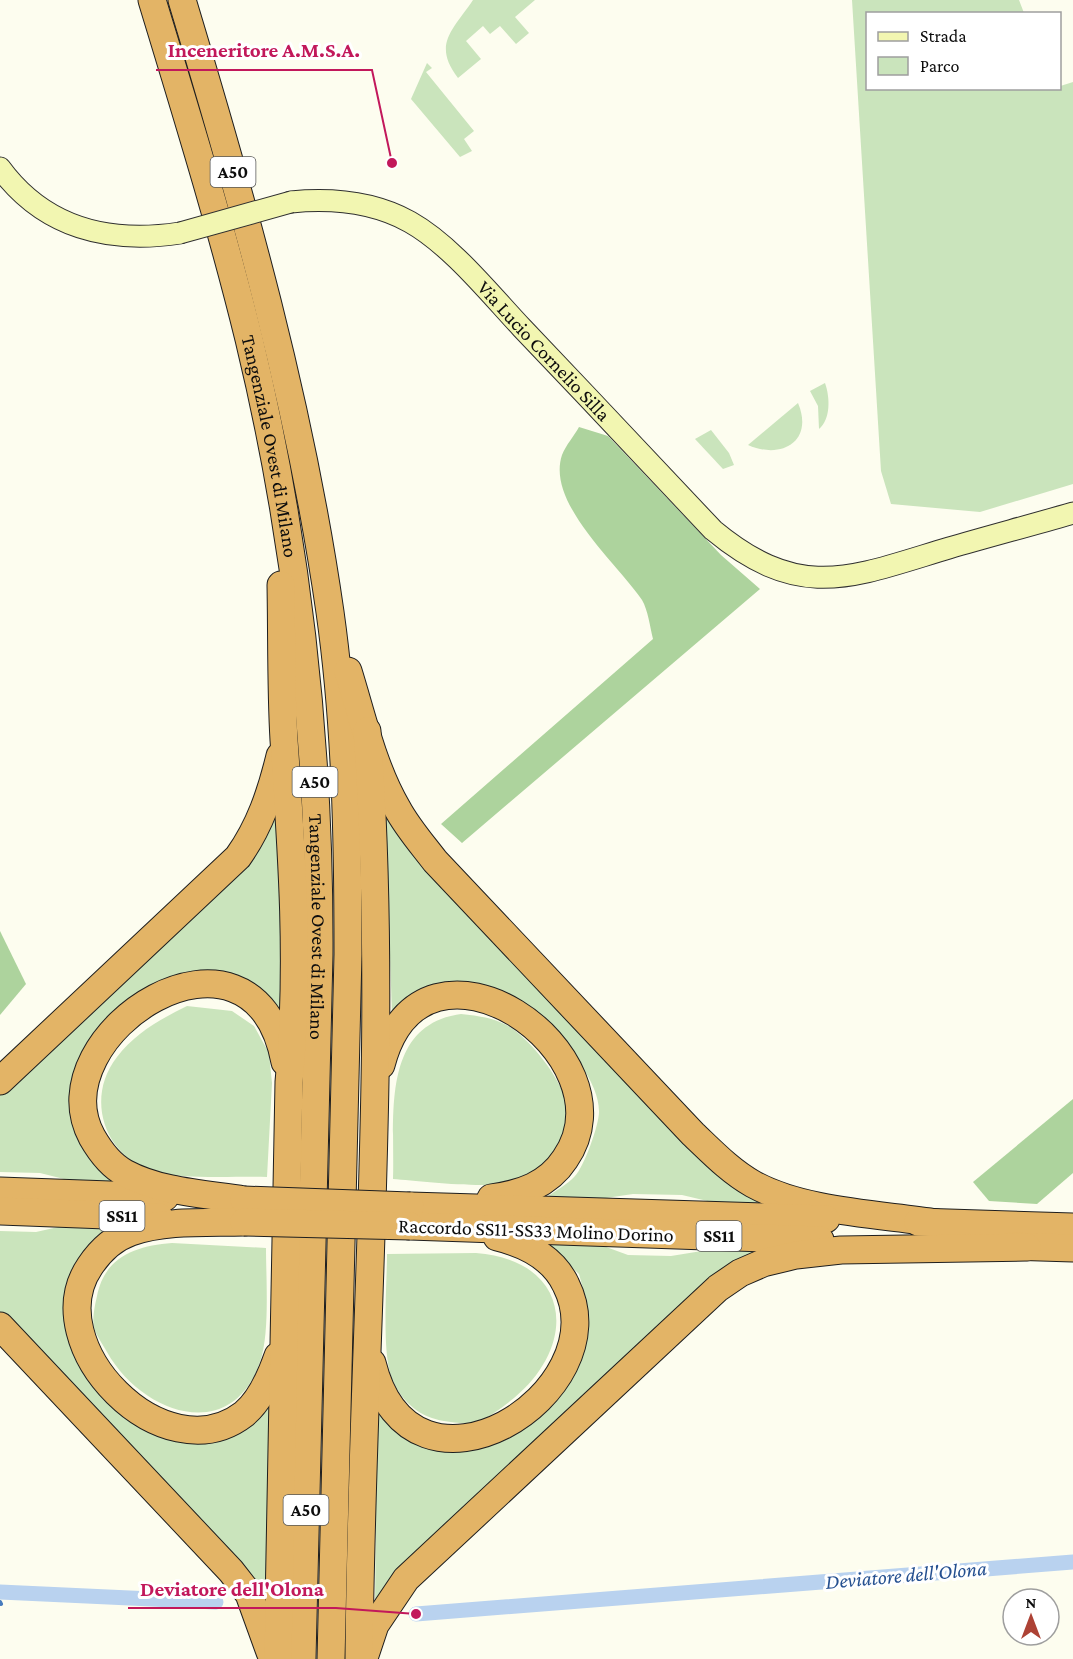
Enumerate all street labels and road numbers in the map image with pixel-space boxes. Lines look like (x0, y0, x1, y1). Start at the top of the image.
road number: A50 (210, 157, 256, 187)
street label: Via Lucio Cornelio Silla (473, 276, 615, 425)
street label: Tangenziale Ovest di Milano (237, 333, 302, 559)
road number: A50 (292, 767, 338, 797)
street label: Tangenziale Ovest di Milano (305, 813, 330, 1040)
road number: SS11 (100, 1201, 144, 1231)
street label: Raccordo SS11-SS33 Molino Dorino (398, 1214, 674, 1246)
road number: SS11 (696, 1221, 742, 1251)
road number: A50 (284, 1495, 328, 1525)

